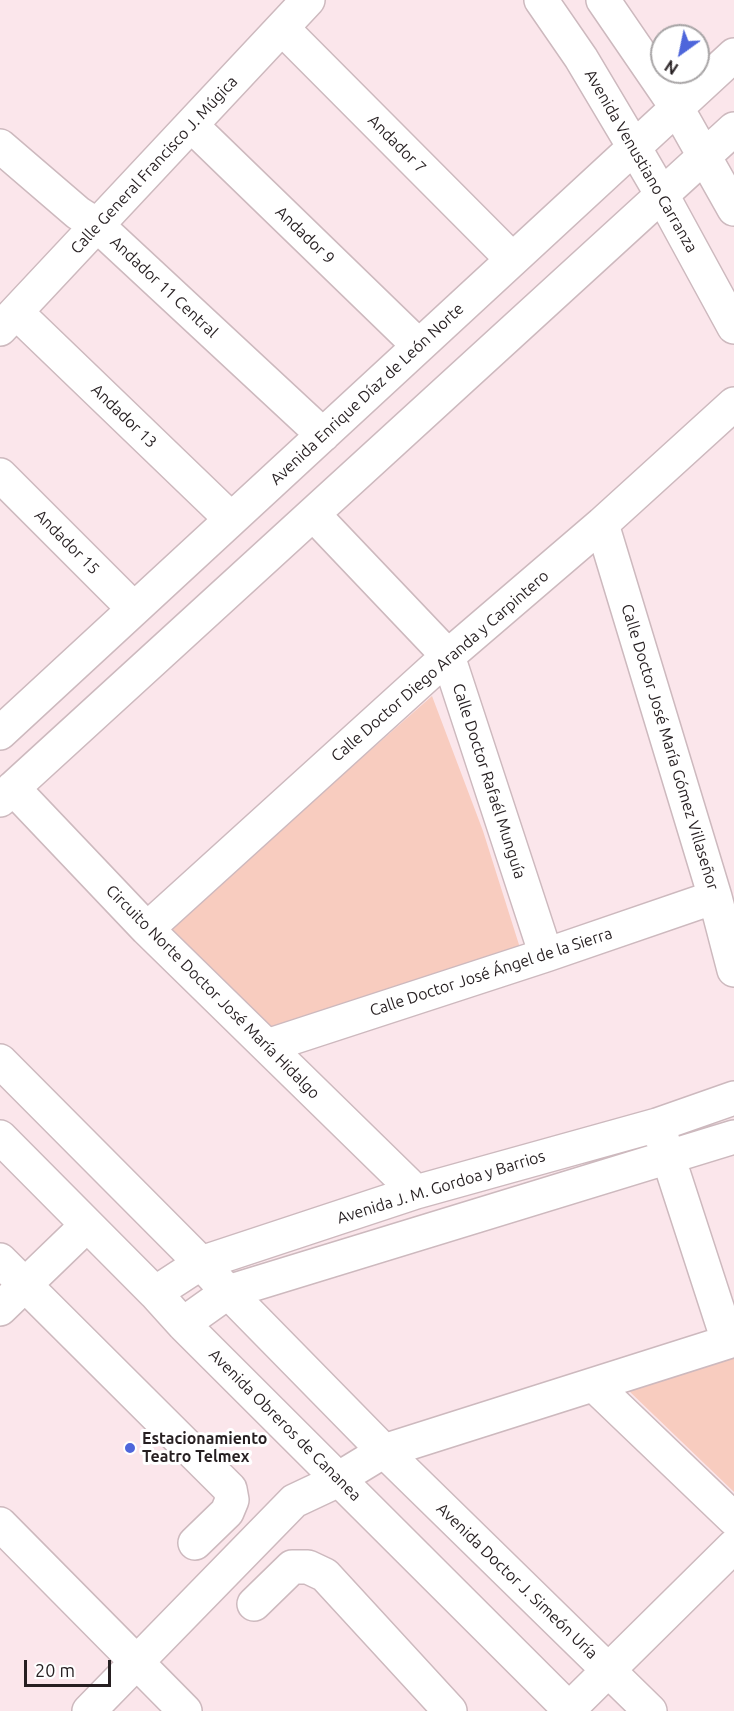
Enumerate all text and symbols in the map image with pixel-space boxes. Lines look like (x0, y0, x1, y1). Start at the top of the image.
north arrow (650, 24, 710, 84)
text: N (661, 57, 681, 78)
street label: Avenida Venustiano Carranza (581, 66, 701, 256)
street label: Calle General Francisco J. Múgica (67, 72, 241, 258)
street label: Andador 7 (364, 111, 430, 177)
street label: Andador 9 (272, 202, 338, 268)
street label: Andador 11 Central (106, 232, 222, 342)
street label: Avenida Enrique Díaz de León Norte (266, 299, 468, 489)
street label: Andador 13 (87, 380, 161, 452)
street label: Andador 15 (31, 506, 103, 578)
street label: Calle Doctor Diego Aranda y Carpintero (327, 566, 553, 766)
street label: Calle Doctor José María Gómez Villaseñor (617, 602, 723, 892)
street label: Calle Doctor Rafaél Munguía (448, 681, 530, 881)
street label: Circuito Norte Doctor José María Hidalgo (102, 881, 324, 1103)
street label: Calle Doctor José Ángel de la Sierra (367, 924, 615, 1020)
street label: Avenida J. M. Gordoa y Barrios (335, 1146, 547, 1228)
street label: Avenida Obreros de Cananea (205, 1345, 365, 1505)
place label: Estacionamiento Teatro Telmex (142, 1429, 267, 1467)
marker: Estacionamiento Teatro Telmex (123, 1441, 137, 1455)
street label: Avenida Doctor J. Simeón Uría (433, 1499, 601, 1663)
scale bar (27, 1648, 114, 1686)
text: 20 m (35, 1660, 75, 1680)

